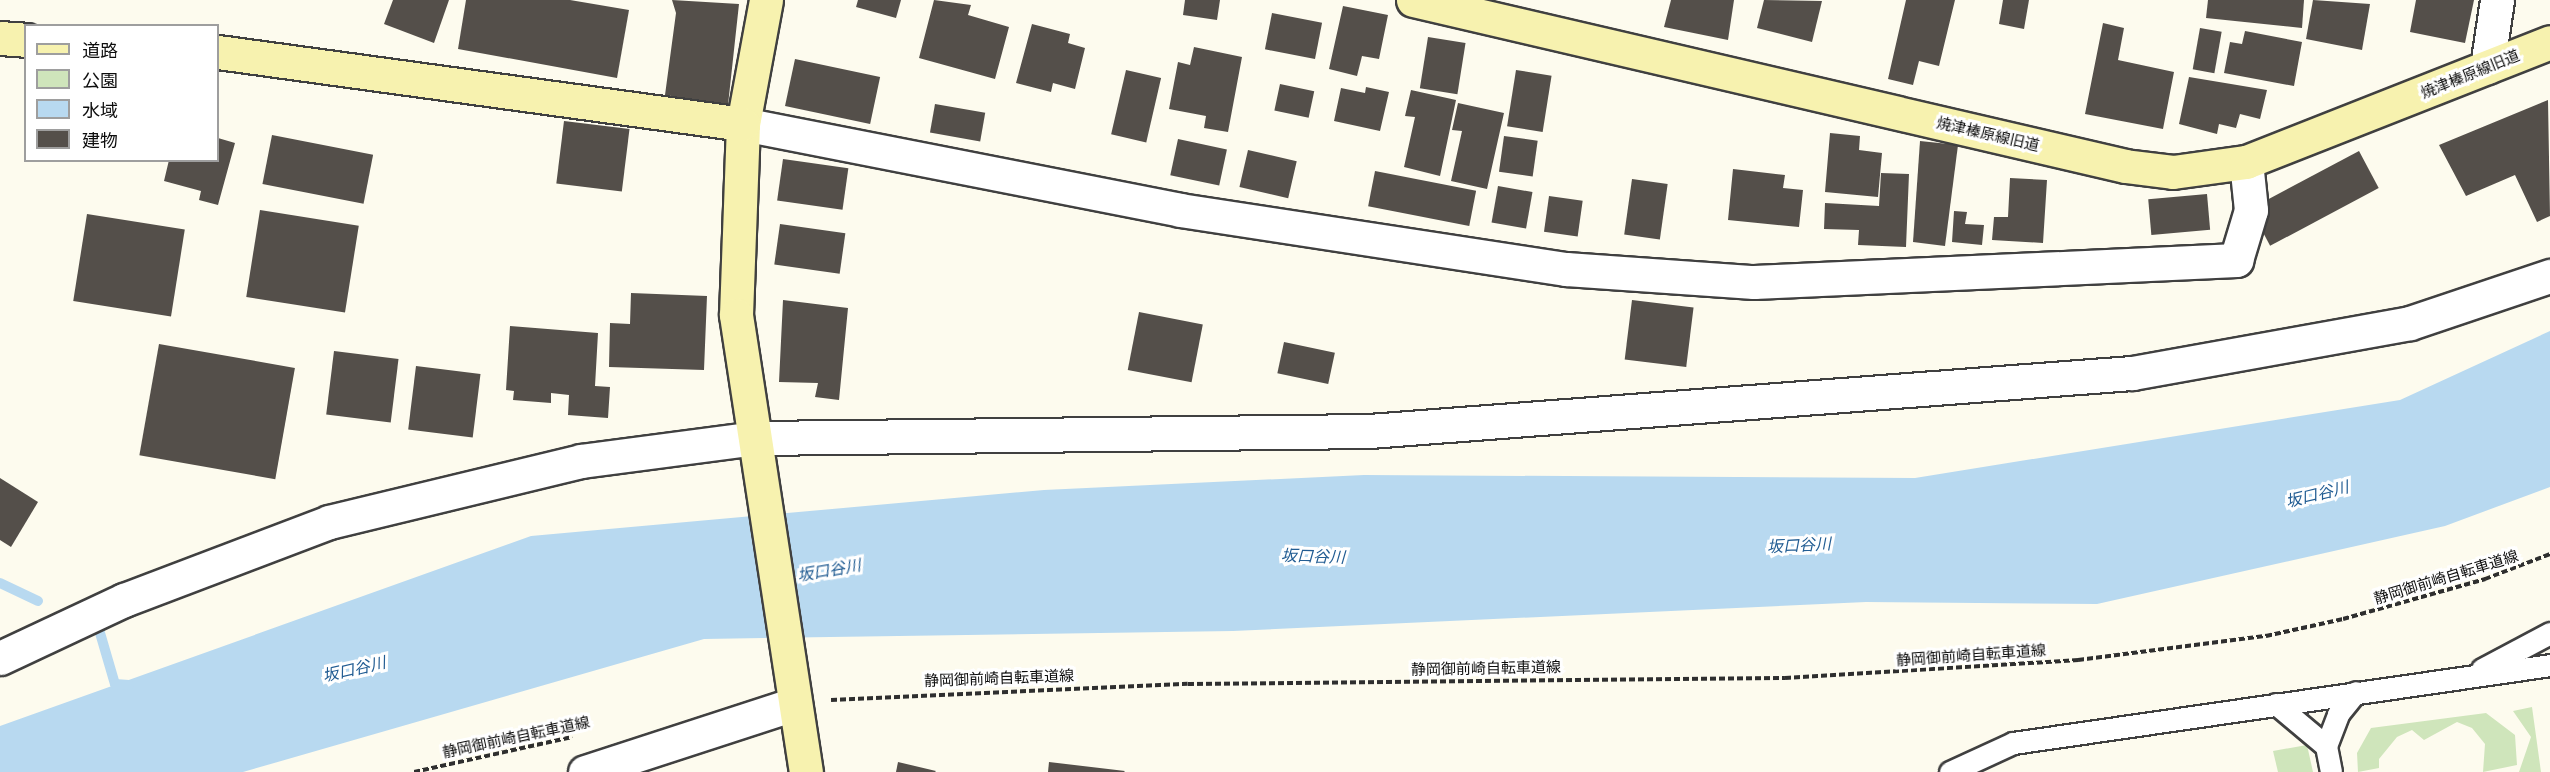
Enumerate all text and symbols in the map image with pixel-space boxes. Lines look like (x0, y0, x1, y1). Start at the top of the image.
legend (24, 24, 219, 162)
text: 道路 (82, 39, 118, 62)
street label: 焼津榛原線旧道 (2418, 46, 2522, 102)
text: 公園 (82, 69, 118, 92)
text: 水域 (82, 99, 118, 122)
street label: 焼津榛原線旧道 (1935, 113, 2041, 155)
text: 建物 (82, 129, 118, 152)
water label: 坂口谷川 (2284, 477, 2350, 511)
water label: 坂口谷川 (1767, 534, 1831, 556)
water label: 坂口谷川 (1281, 545, 1345, 567)
street label: 静岡御前崎自転車道線 (2372, 546, 2520, 608)
water label: 坂口谷川 (796, 555, 862, 585)
street label: 静岡御前崎自転車道線 (1896, 641, 2046, 669)
water label: 坂口谷川 (321, 652, 387, 686)
street label: 静岡御前崎自転車道線 (1411, 658, 1561, 678)
street label: 静岡御前崎自転車道線 (924, 666, 1074, 690)
street label: 静岡御前崎自転車道線 (441, 713, 591, 761)

